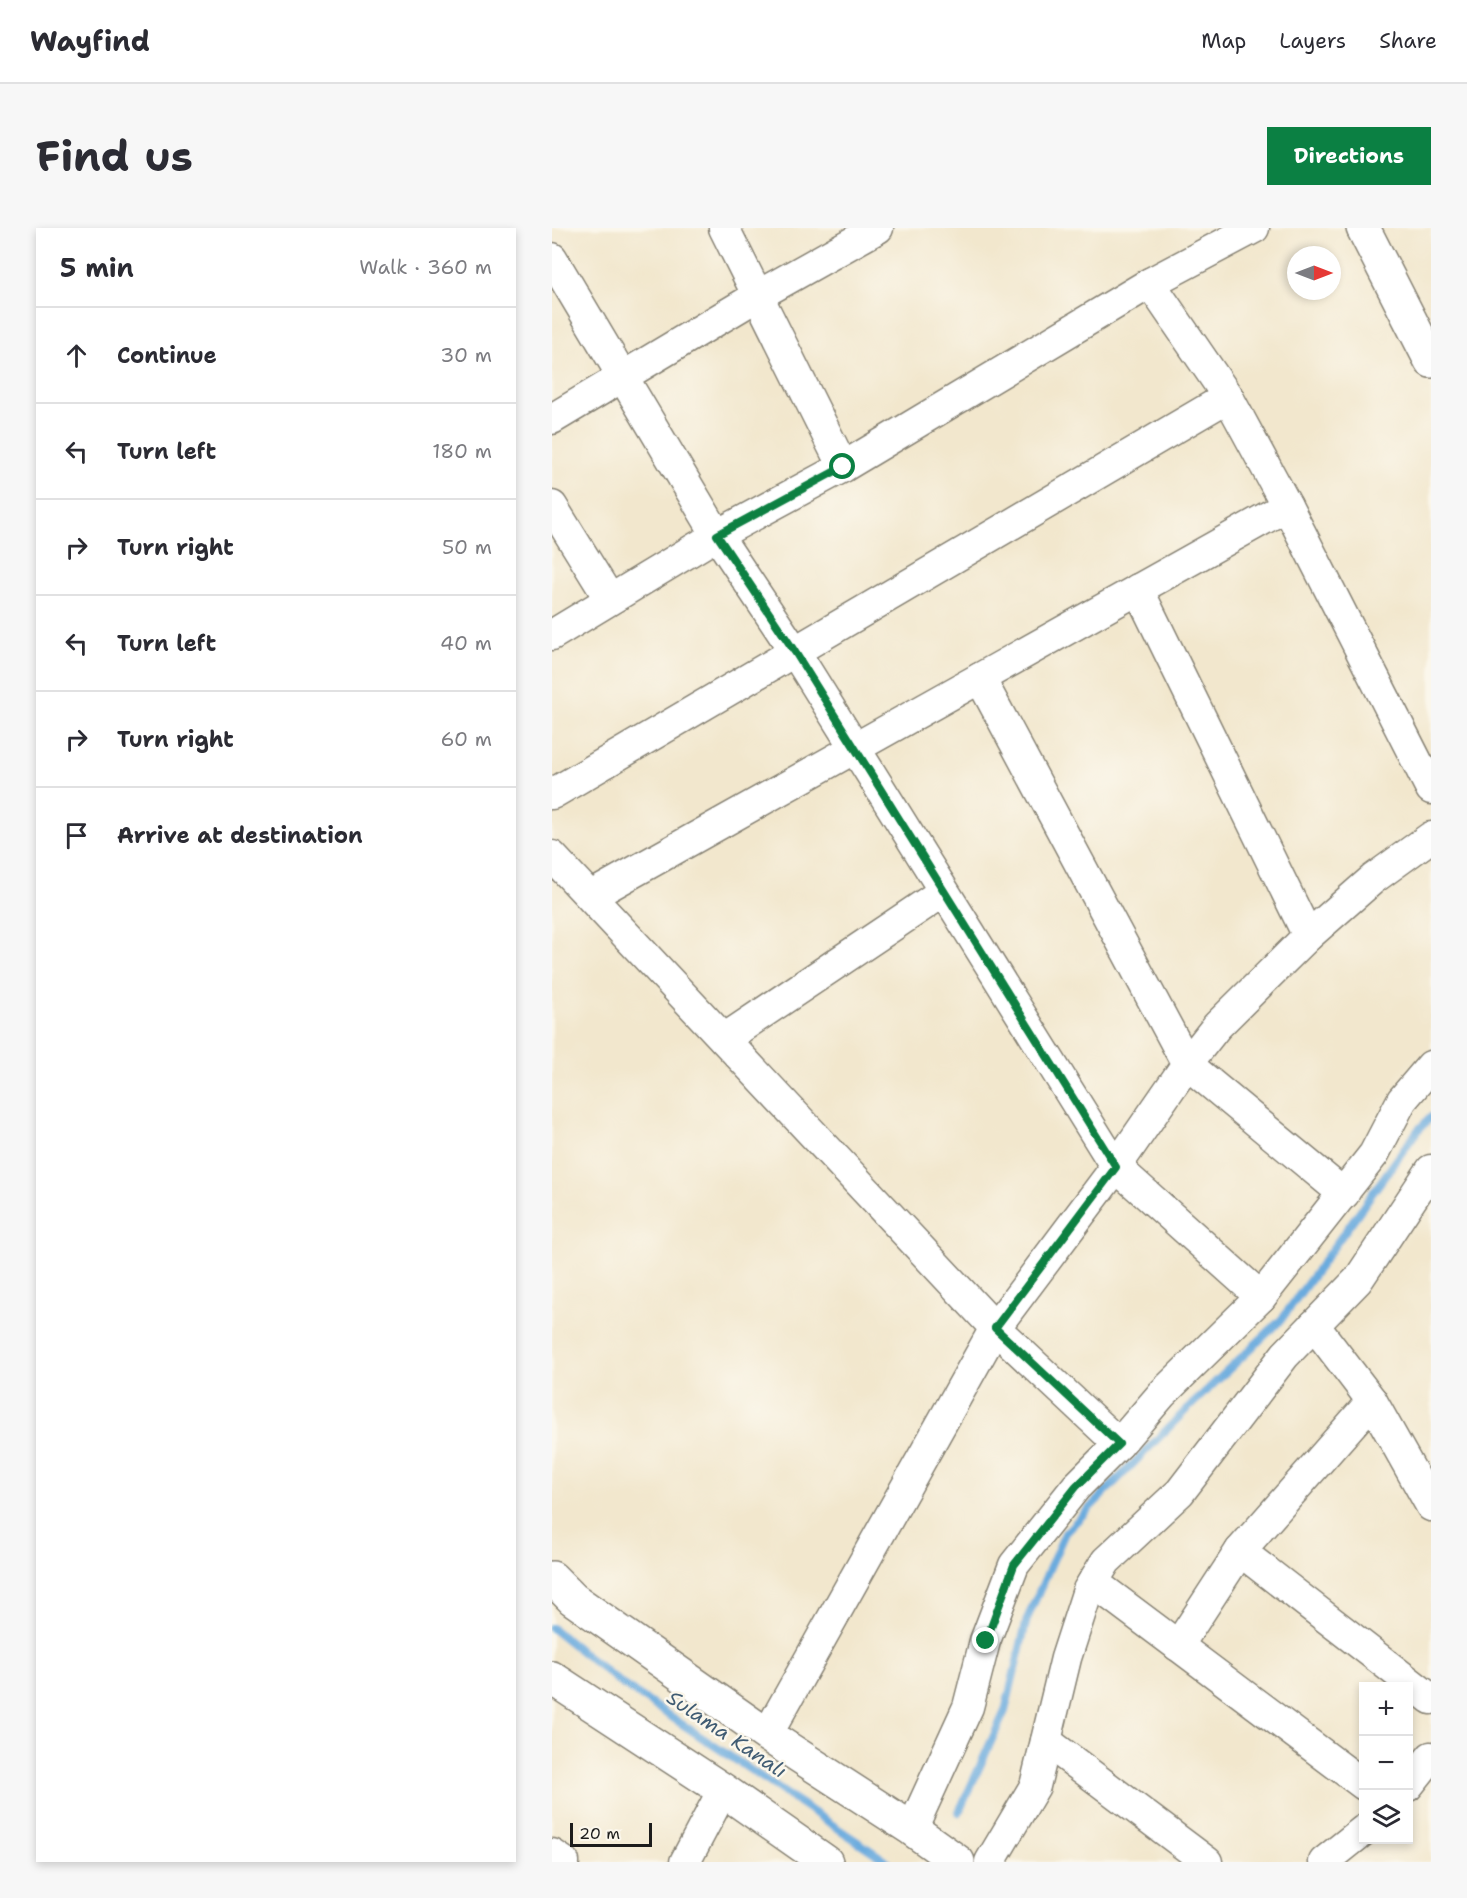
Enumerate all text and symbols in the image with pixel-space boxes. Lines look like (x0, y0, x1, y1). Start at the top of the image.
text: Wayfind (30, 22, 150, 60)
text: Map (1201, 27, 1246, 55)
text: Layers (1279, 27, 1346, 55)
text: Share (1379, 27, 1437, 55)
button: Directions (1267, 127, 1431, 185)
text: Find us (36, 128, 193, 184)
north arrow (1287, 246, 1341, 300)
text: 5 min (60, 250, 134, 285)
text: Walk · 360 m (359, 254, 492, 280)
icon: ahead (60, 339, 93, 372)
text: Continue (117, 341, 217, 370)
text: 30 m (440, 342, 492, 368)
icon: left (60, 435, 93, 468)
text: Turn left (117, 437, 216, 466)
text: 180 m (432, 438, 492, 464)
route start (829, 453, 855, 479)
icon: right (60, 531, 93, 564)
text: Turn right (117, 533, 234, 562)
text: 50 m (442, 534, 492, 560)
icon: left (60, 627, 93, 660)
text: Turn left (117, 629, 216, 658)
text: 40 m (440, 630, 492, 656)
icon: right (60, 723, 93, 756)
text: Turn right (117, 725, 234, 754)
text: 60 m (440, 726, 492, 752)
icon: arrive (60, 819, 93, 852)
text: Arrive at destination (117, 821, 363, 850)
route end (972, 1627, 998, 1653)
map controls (1359, 1682, 1413, 1844)
button: + (1359, 1682, 1413, 1736)
water label: Sulama Kanalı (662, 1684, 792, 1784)
button: − (1359, 1736, 1413, 1790)
button: layers (1359, 1790, 1413, 1844)
scale bar (570, 1820, 652, 1848)
text: 20 m (579, 1823, 620, 1844)

